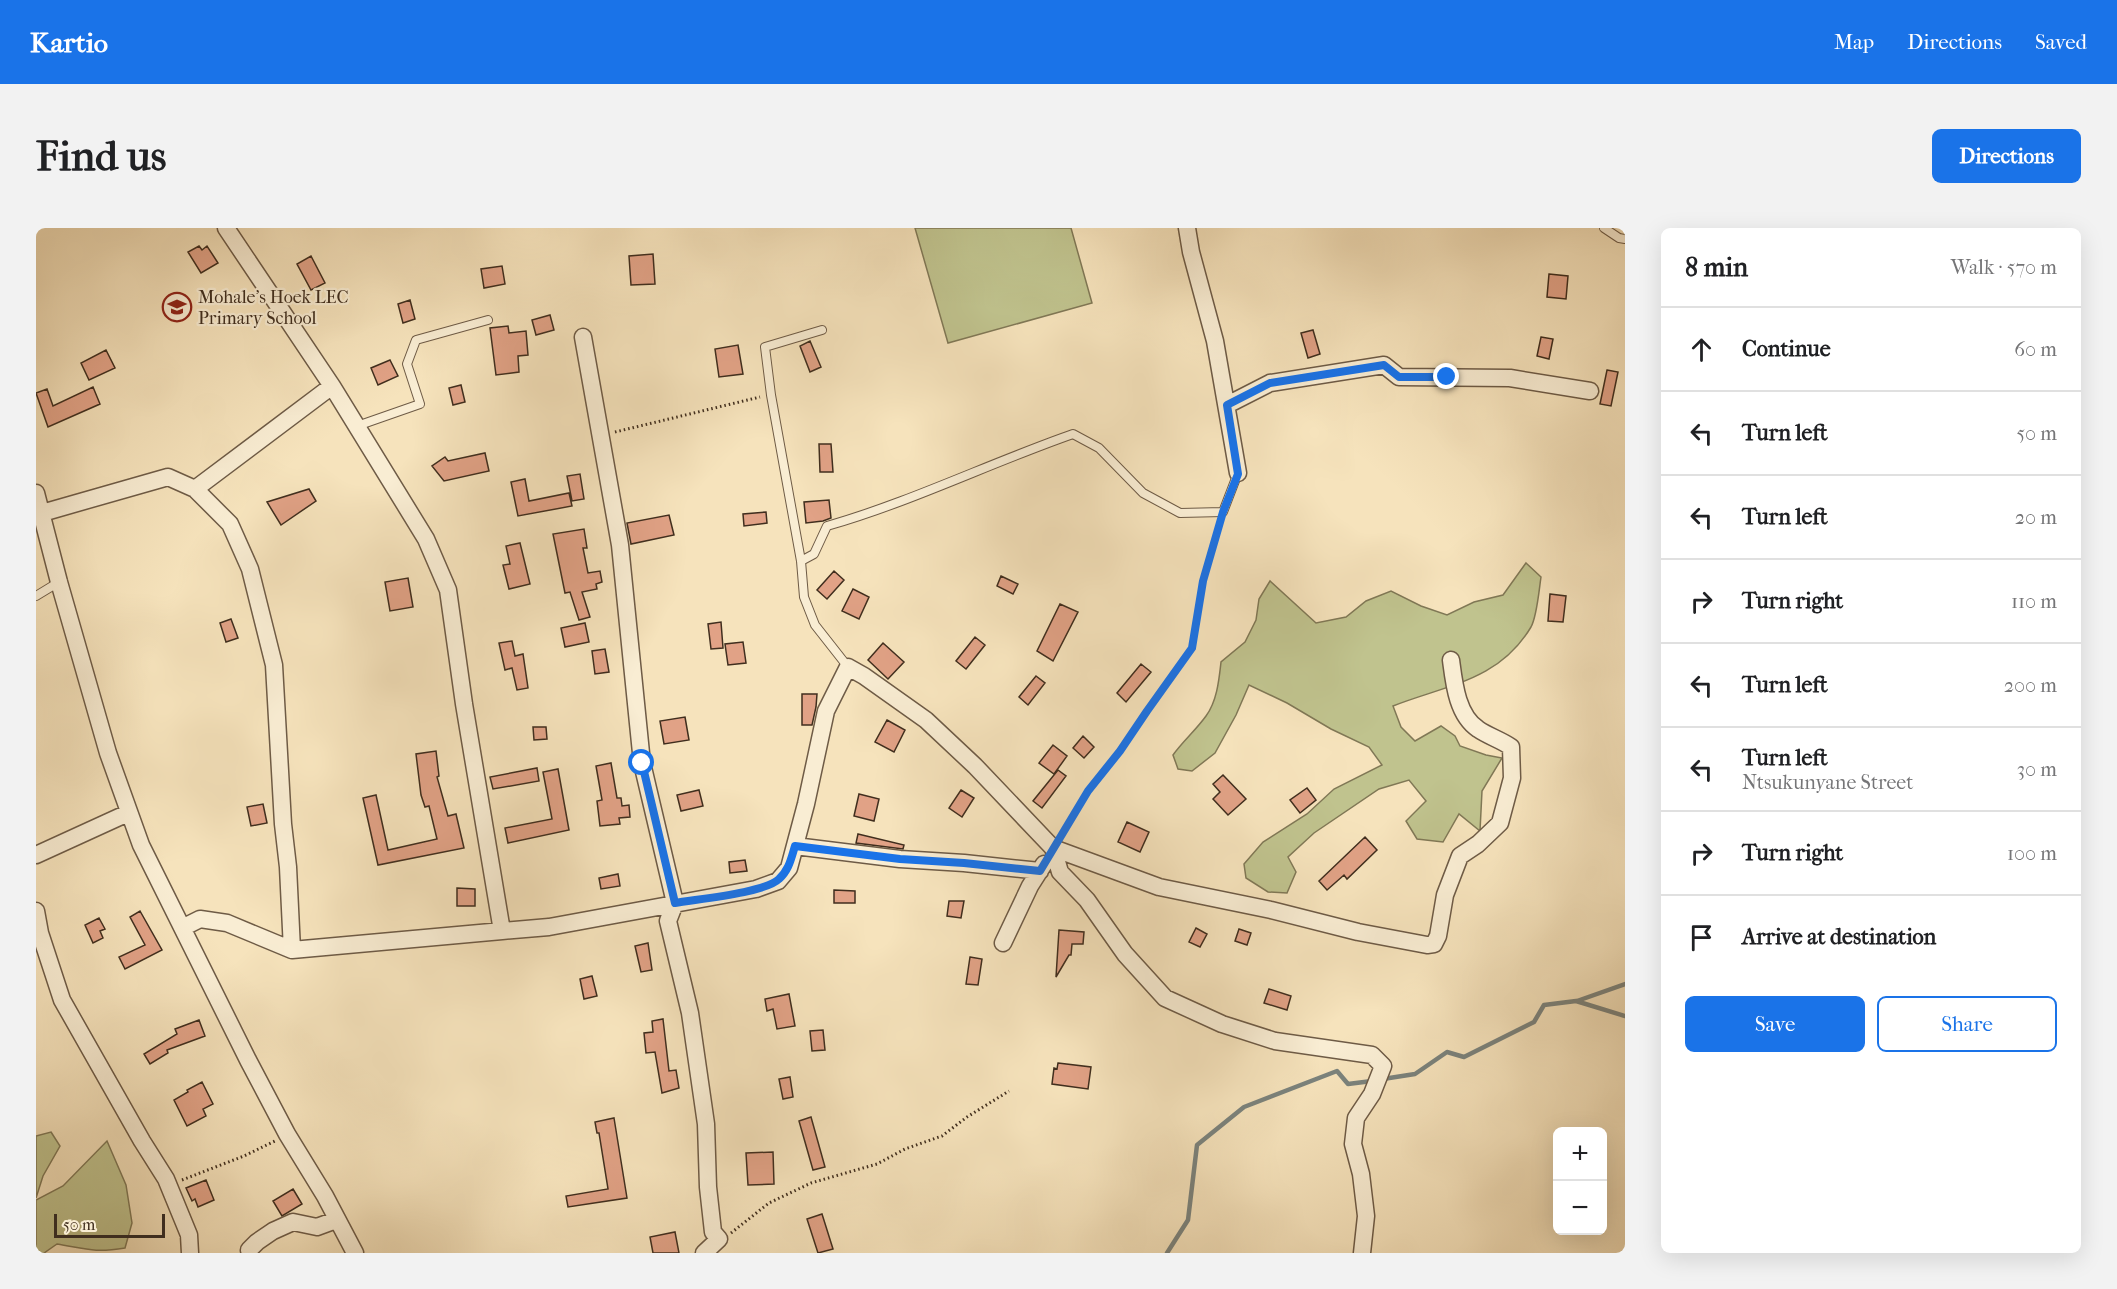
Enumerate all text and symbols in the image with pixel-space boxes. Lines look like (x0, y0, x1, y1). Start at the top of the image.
text: Kartio (30, 26, 108, 59)
text: Map (1834, 30, 1874, 54)
text: Directions (1907, 30, 2002, 54)
text: Saved (2035, 30, 2087, 54)
button: Directions (1932, 129, 2081, 183)
text: Find us (36, 132, 166, 181)
text: 8 min (1685, 252, 1748, 283)
text: Walk · 570 m (1951, 256, 2057, 279)
place label: Mohale's Hoek LEC Primary School (198, 287, 349, 329)
school or university icon: Mohale's Hoek LEC Primary School (161, 291, 193, 323)
icon: ahead (1685, 333, 1718, 366)
text: Continue (1742, 336, 1831, 362)
text: 60 m (2014, 338, 2057, 361)
route end (1433, 363, 1459, 389)
icon: left (1685, 417, 1718, 450)
text: Turn left (1742, 420, 1828, 446)
text: 50 m (2016, 422, 2057, 445)
icon: left (1685, 501, 1718, 534)
text: Turn left (1742, 504, 1828, 530)
text: 20 m (2015, 506, 2057, 529)
icon: right (1685, 585, 1718, 618)
text: Turn right (1742, 588, 1843, 614)
text: 110 m (2011, 590, 2057, 613)
icon: left (1685, 669, 1718, 702)
text: Turn left (1742, 672, 1828, 698)
text: 200 m (2004, 674, 2057, 697)
text: Turn left (1742, 745, 1828, 771)
route start (628, 749, 654, 775)
icon: left (1685, 753, 1718, 786)
text: 30 m (2017, 758, 2057, 781)
text: Ntsukunyane Street (1742, 771, 1913, 794)
icon: right (1685, 837, 1718, 870)
text: Turn right (1742, 840, 1843, 866)
text: 100 m (2007, 842, 2057, 865)
icon: arrive (1685, 921, 1718, 954)
text: Arrive at destination (1742, 924, 1936, 950)
button: Save (1685, 996, 1865, 1052)
button: Share (1877, 996, 2057, 1052)
map controls (1553, 1127, 1607, 1235)
button: + (1553, 1127, 1607, 1181)
button: − (1553, 1181, 1607, 1235)
scale bar (54, 1211, 165, 1238)
text: 50 m (63, 1215, 95, 1234)

